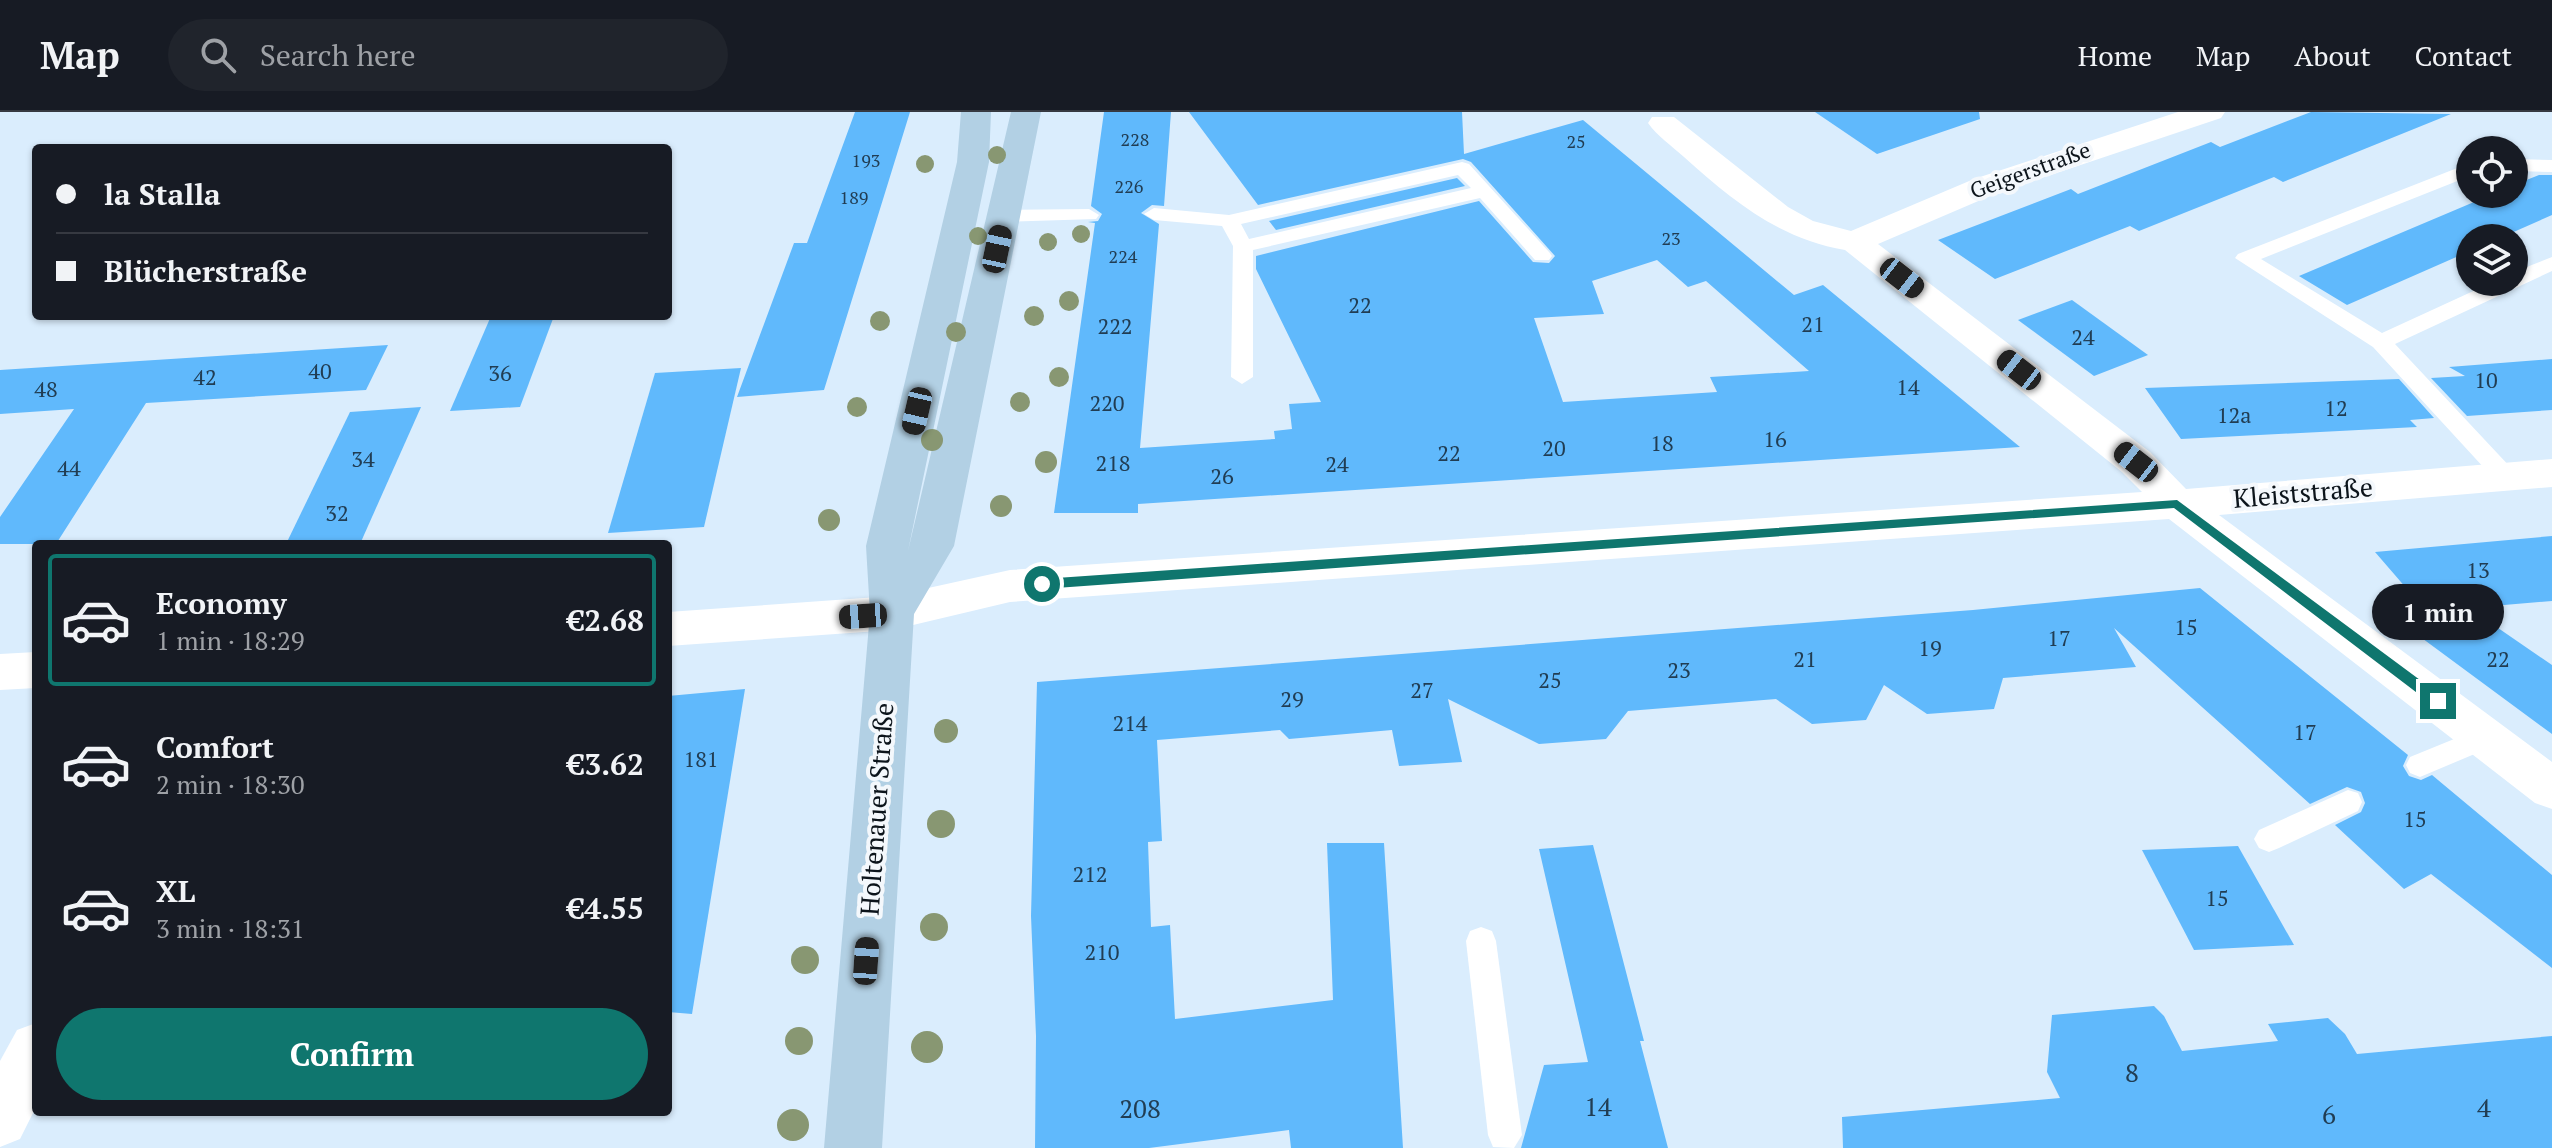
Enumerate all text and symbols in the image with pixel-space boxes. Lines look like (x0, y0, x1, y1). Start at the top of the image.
search box (168, 19, 728, 91)
text: Map (40, 30, 120, 80)
icon: search (196, 33, 240, 77)
text: Search here (260, 35, 416, 75)
text: Home (2078, 37, 2152, 74)
text: Map (2196, 37, 2250, 74)
text: About (2294, 37, 2371, 74)
text: Contact (2415, 37, 2512, 74)
house number: 228 (1121, 127, 1149, 151)
house number: 25 (1566, 129, 1586, 153)
street label: Geigerstraße (1966, 134, 2094, 205)
map controls (2456, 136, 2528, 296)
button: locate (2456, 136, 2528, 208)
house number: 193 (852, 148, 880, 172)
text: la Stalla (104, 174, 221, 214)
house number: 226 (1115, 174, 1144, 198)
house number: 189 (840, 185, 868, 209)
car (980, 223, 1014, 275)
button: layers (2456, 224, 2528, 296)
house number: 23 (1661, 226, 1681, 250)
house number: 224 (1109, 244, 1138, 268)
text: Blücherstraße (104, 251, 307, 291)
car (1876, 254, 1928, 302)
house number: 22 (1348, 290, 1372, 319)
house number: 21 (1801, 309, 1825, 338)
house number: 222 (1097, 311, 1133, 340)
house number: 24 (2071, 322, 2095, 351)
car (1993, 346, 2045, 394)
house number: 40 (308, 356, 332, 385)
house number: 36 (488, 358, 512, 387)
house number: 42 (193, 362, 217, 391)
house number: 10 (2474, 365, 2498, 394)
house number: 14 (1896, 372, 1920, 401)
house number: 48 (34, 374, 58, 403)
car (900, 385, 934, 437)
house number: 220 (1089, 388, 1125, 417)
house number: 12 (2324, 393, 2348, 422)
house number: 12a (2217, 400, 2251, 429)
house number: 16 (1763, 424, 1787, 453)
house number: 18 (1650, 428, 1674, 457)
house number: 20 (1542, 433, 1566, 462)
house number: 22 (1437, 438, 1461, 467)
car (2110, 438, 2162, 486)
house number: 34 (351, 444, 375, 473)
house number: 218 (1095, 448, 1131, 477)
house number: 24 (1325, 449, 1349, 478)
house number: 44 (57, 453, 81, 482)
house number: 26 (1210, 461, 1234, 490)
street label: Kleiststraße (2232, 469, 2374, 515)
house number: 32 (325, 498, 349, 527)
house number: 13 (2466, 555, 2490, 584)
route start (1024, 566, 1060, 602)
text: Economy (156, 583, 287, 623)
icon: car (60, 584, 132, 656)
callout: 1 min (2372, 585, 2504, 641)
text: 1 min (2402, 595, 2474, 629)
text: €2.68 (567, 600, 644, 640)
car (838, 602, 888, 630)
house number: 15 (2174, 612, 2198, 641)
text: 1 min · 18:29 (156, 623, 305, 657)
house number: 17 (2047, 623, 2071, 652)
house number: 19 (1918, 633, 1942, 662)
house number: 21 (1793, 644, 1817, 673)
house number: 22 (2486, 644, 2510, 673)
house number: 23 (1667, 655, 1691, 684)
house number: 25 (1538, 665, 1562, 694)
house number: 27 (1410, 675, 1434, 704)
route end (2420, 683, 2456, 719)
house number: 29 (1280, 684, 1304, 713)
street label: Holtenauer Straße (852, 701, 900, 916)
house number: 214 (1112, 708, 1148, 737)
house number: 17 (2293, 717, 2317, 746)
text: Comfort (156, 727, 274, 767)
icon: car (60, 728, 132, 800)
text: €3.62 (567, 744, 644, 784)
house number: 181 (683, 744, 719, 773)
text: 2 min · 18:30 (156, 767, 305, 801)
house number: 15 (2403, 804, 2427, 833)
house number: 212 (1072, 859, 1108, 888)
text: XL (156, 871, 195, 911)
icon: car (60, 872, 132, 944)
house number: 15 (2205, 883, 2229, 912)
text: €4.55 (567, 888, 644, 928)
text: 3 min · 18:31 (156, 911, 305, 945)
car (852, 936, 880, 986)
house number: 210 (1084, 937, 1120, 966)
button: Confirm (56, 1008, 648, 1100)
house number: 8 (2125, 1055, 2139, 1089)
house number: 14 (1584, 1089, 1612, 1123)
house number: 4 (2477, 1090, 2491, 1124)
house number: 208 (1119, 1091, 1161, 1125)
house number: 6 (2322, 1097, 2336, 1131)

